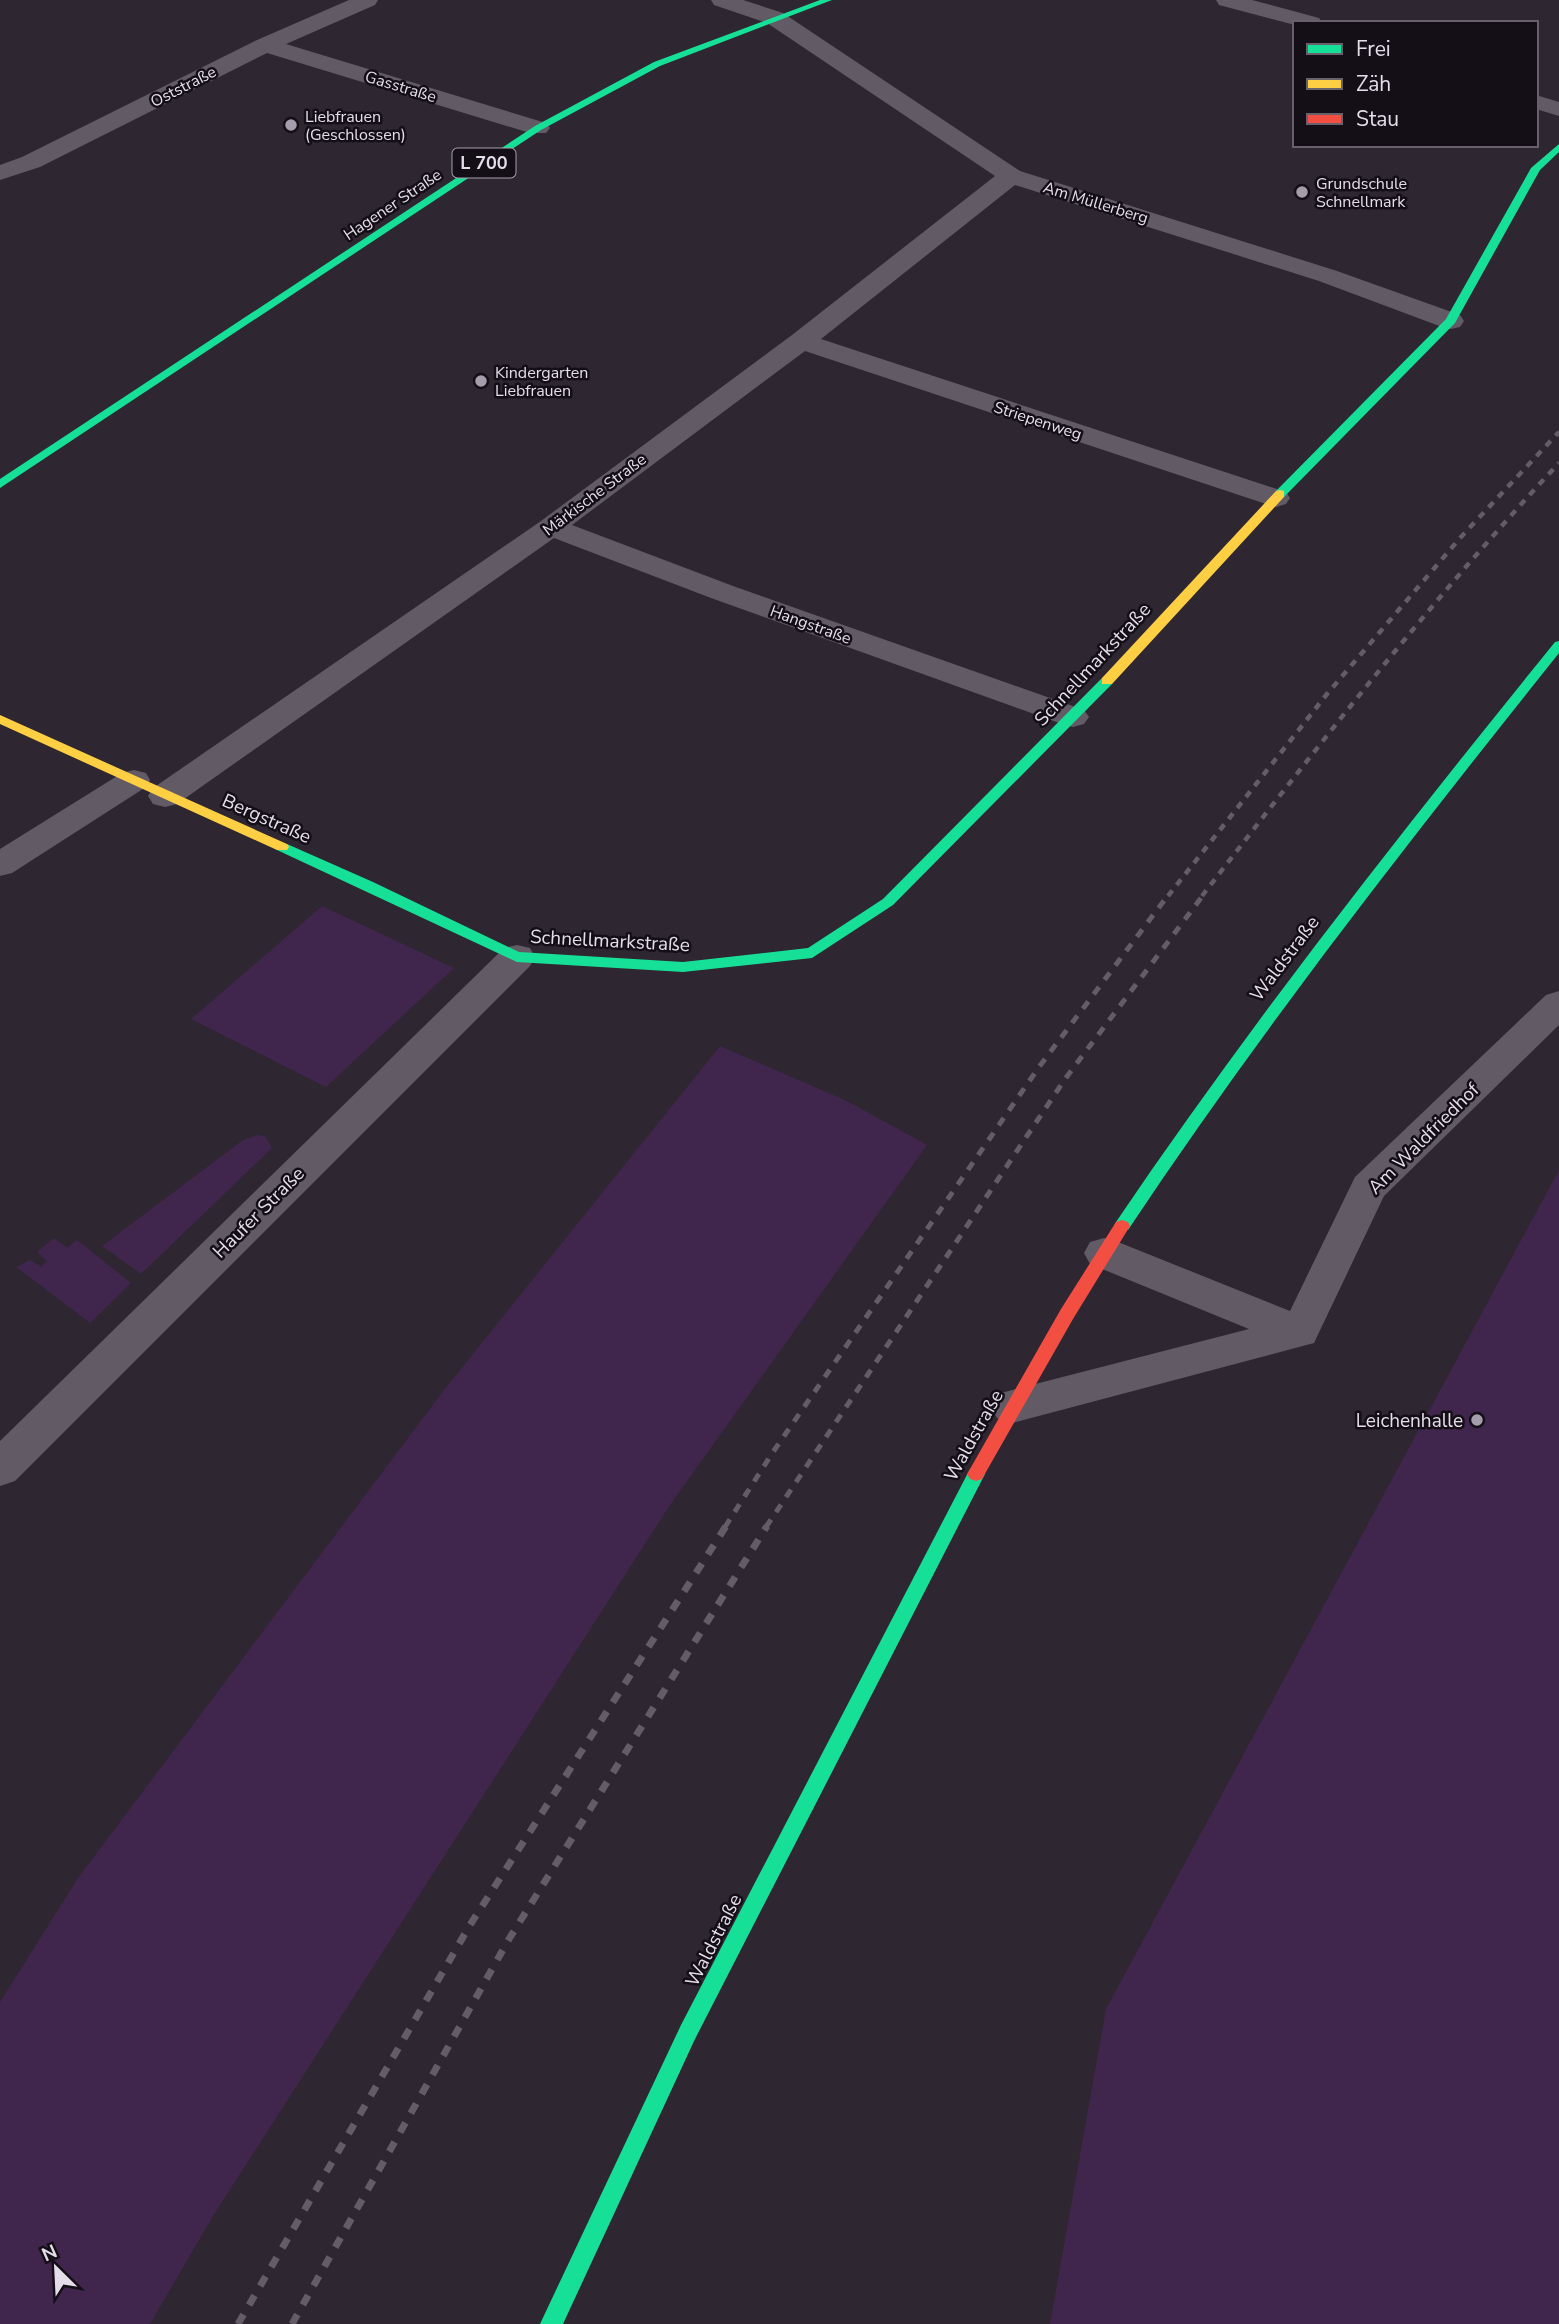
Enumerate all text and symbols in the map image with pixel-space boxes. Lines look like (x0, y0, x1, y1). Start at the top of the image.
legend (1293, 21, 1538, 147)
text: Frei (1356, 35, 1391, 63)
street label: Oststraße (147, 61, 220, 113)
street label: Gasstraße (362, 66, 439, 108)
text: Zäh (1356, 70, 1391, 98)
text: Stau (1356, 105, 1399, 133)
place label: Liebfrauen (Geschlossen) (305, 106, 406, 146)
marker: Liebfrauen (Geschlossen) (283, 117, 299, 133)
road number: L 700 (452, 148, 516, 178)
street label: Hagener Straße (339, 164, 446, 246)
place label: Grundschule Schnellmark (1316, 173, 1407, 213)
street label: Am Müllerberg (1041, 177, 1151, 229)
marker: Grundschule Schnellmark (1294, 184, 1310, 200)
place label: Kindergarten Liebfrauen (495, 362, 588, 402)
marker: Kindergarten Liebfrauen (473, 373, 489, 389)
street label: Striepenweg (991, 396, 1085, 446)
street label: Märkische Straße (538, 449, 651, 541)
street label: Schnellmarkstraße (1029, 597, 1157, 732)
street label: Hangstraße (767, 600, 854, 650)
street label: Bergstraße (218, 788, 315, 850)
street label: Waldstraße (1244, 911, 1326, 1007)
street label: Schnellmarkstraße (529, 924, 691, 958)
street label: Am Waldfriedhof (1362, 1077, 1486, 1200)
street label: Haufer Straße (207, 1161, 310, 1264)
street label: Waldstraße (938, 1385, 1010, 1486)
place label: Leichenhalle (1356, 1408, 1463, 1434)
marker: Leichenhalle (1469, 1412, 1485, 1428)
street label: Waldstraße (679, 1890, 748, 1991)
north arrow (21, 2233, 91, 2303)
text: N (38, 2239, 61, 2268)

